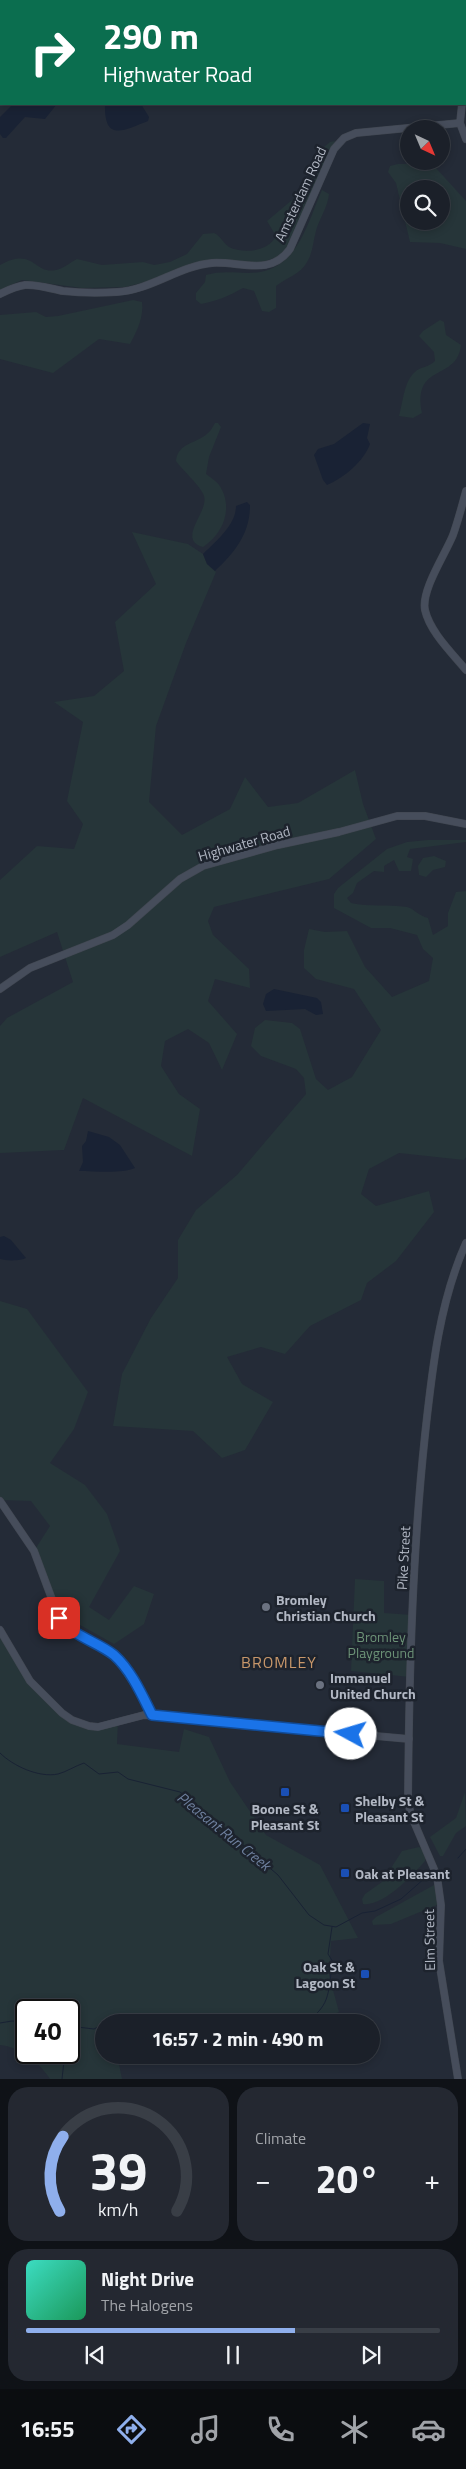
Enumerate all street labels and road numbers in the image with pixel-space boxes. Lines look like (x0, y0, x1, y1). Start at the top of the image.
street label: Amsterdam Road (269, 143, 331, 245)
street label: Highwater Road (195, 820, 293, 866)
street label: Pike Street (391, 1525, 415, 1591)
street label: Elm Street (418, 1909, 440, 1971)

